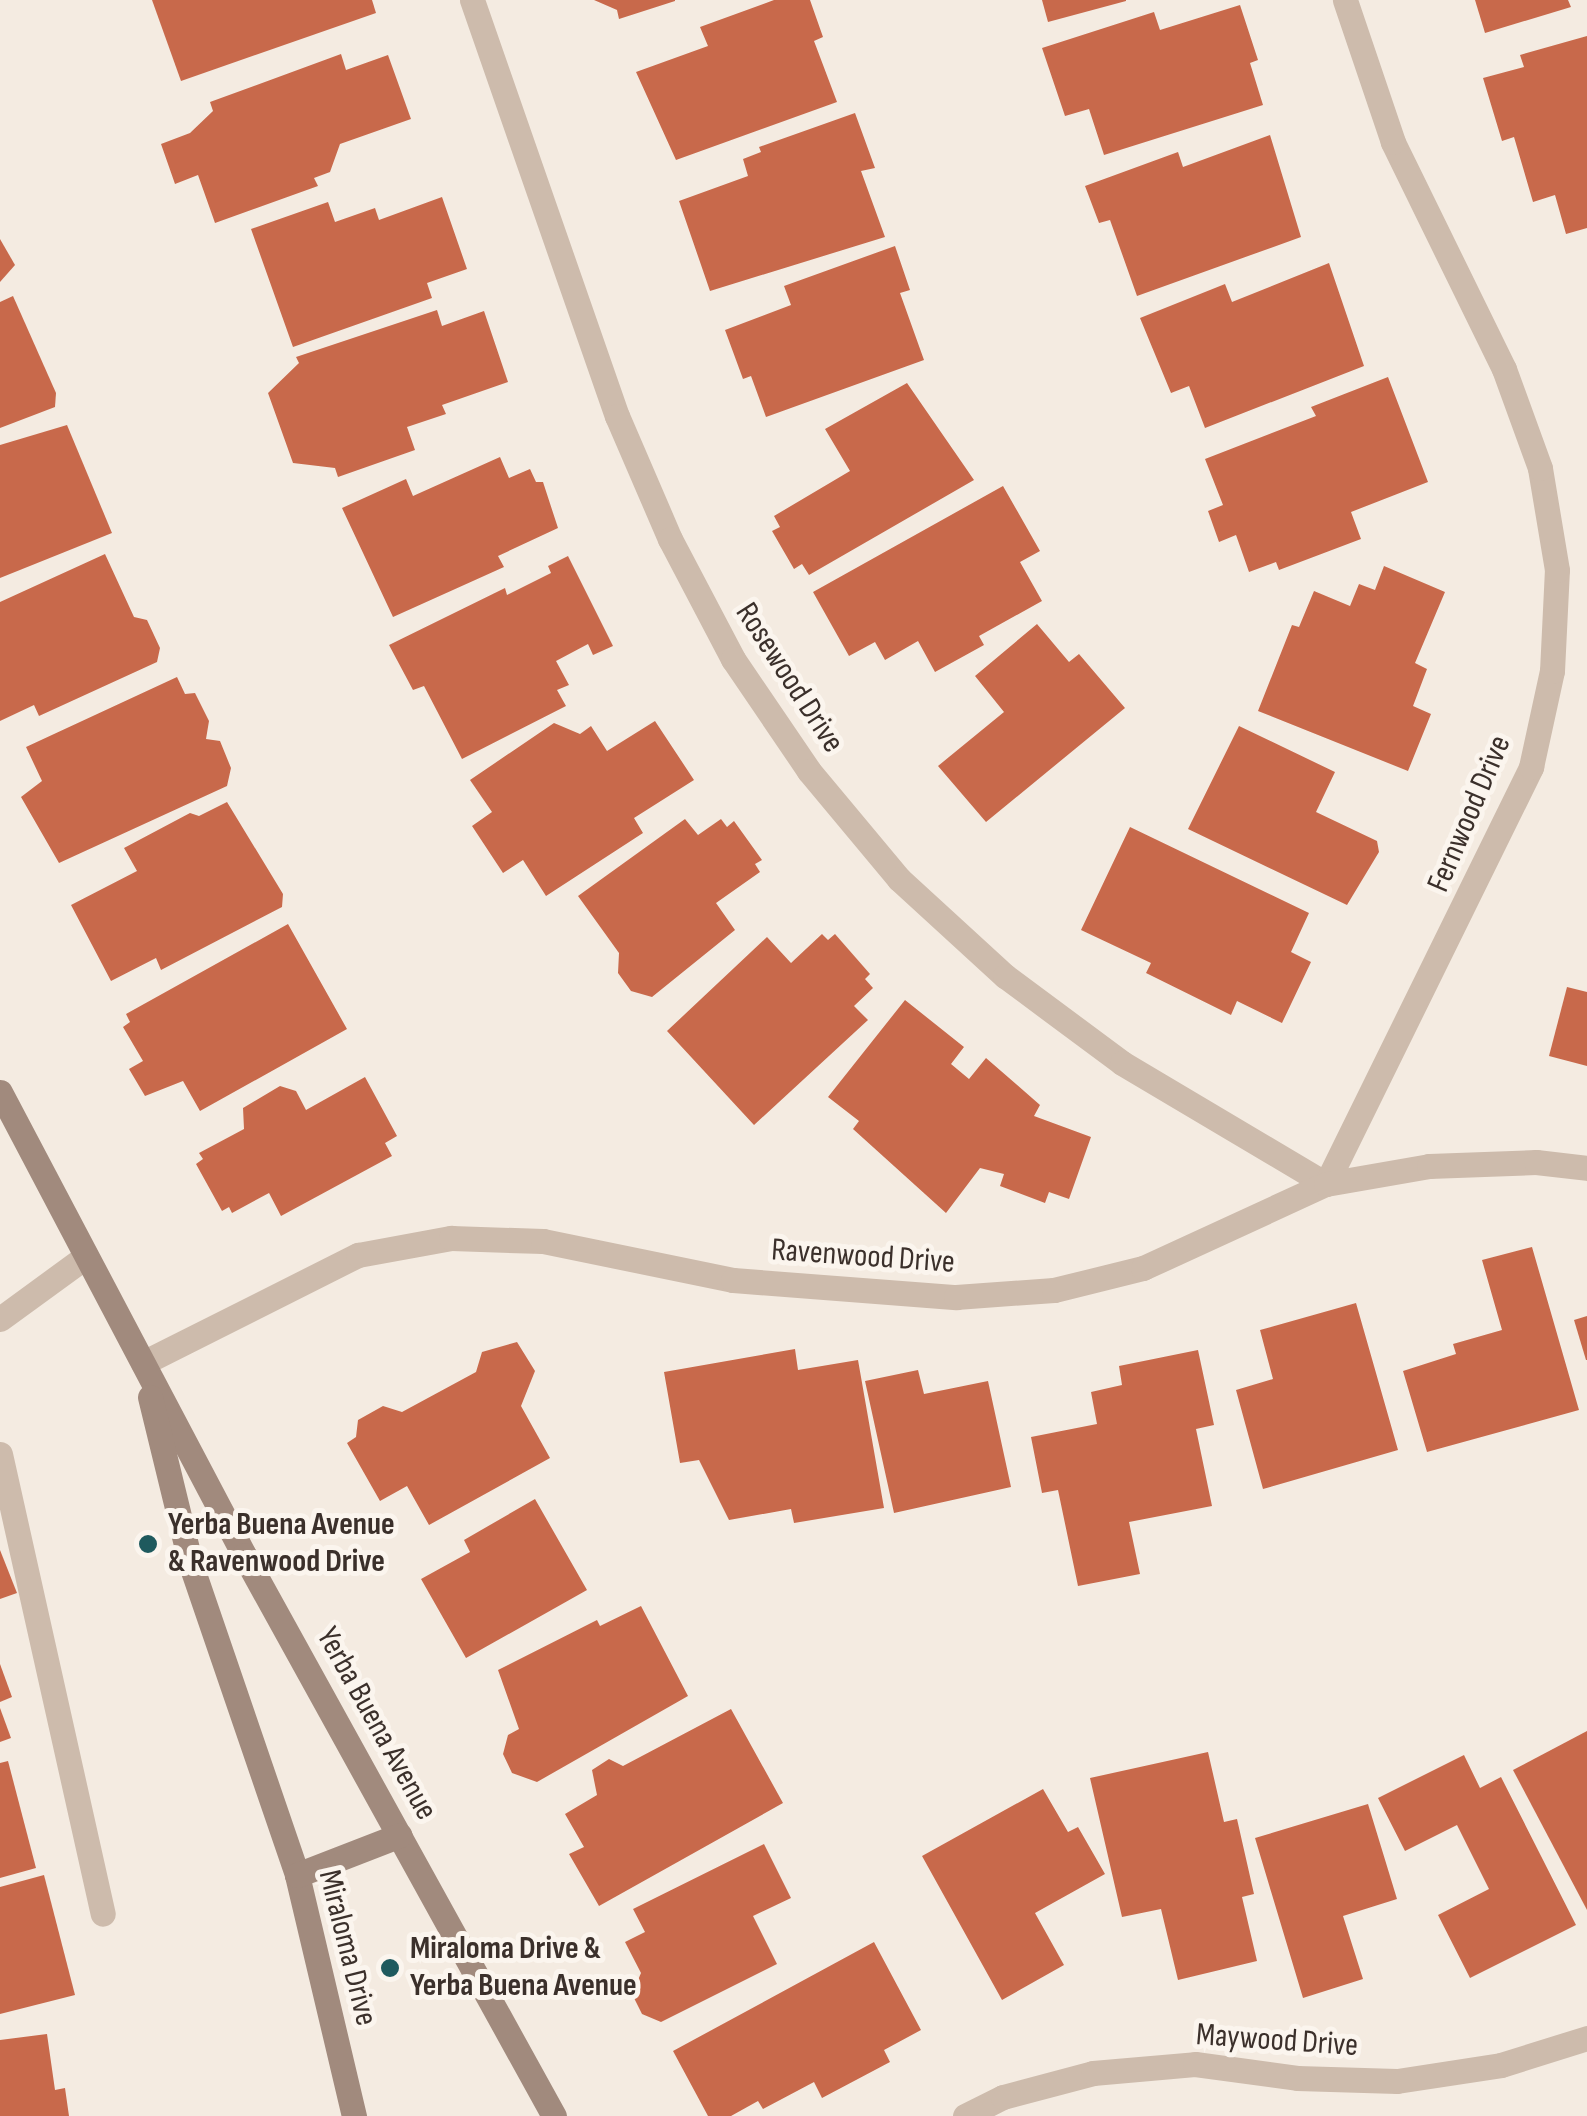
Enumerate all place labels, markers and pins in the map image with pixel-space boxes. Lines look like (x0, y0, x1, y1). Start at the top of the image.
place label: Yerba Buena Avenue & Ravenwood Drive (168, 1507, 395, 1582)
marker: Yerba Buena Avenue & Ravenwood Drive (137, 1533, 159, 1555)
place label: Miraloma Drive & Yerba Buena Avenue (410, 1931, 637, 2006)
marker: Miraloma Drive & Yerba Buena Avenue (379, 1957, 401, 1979)

